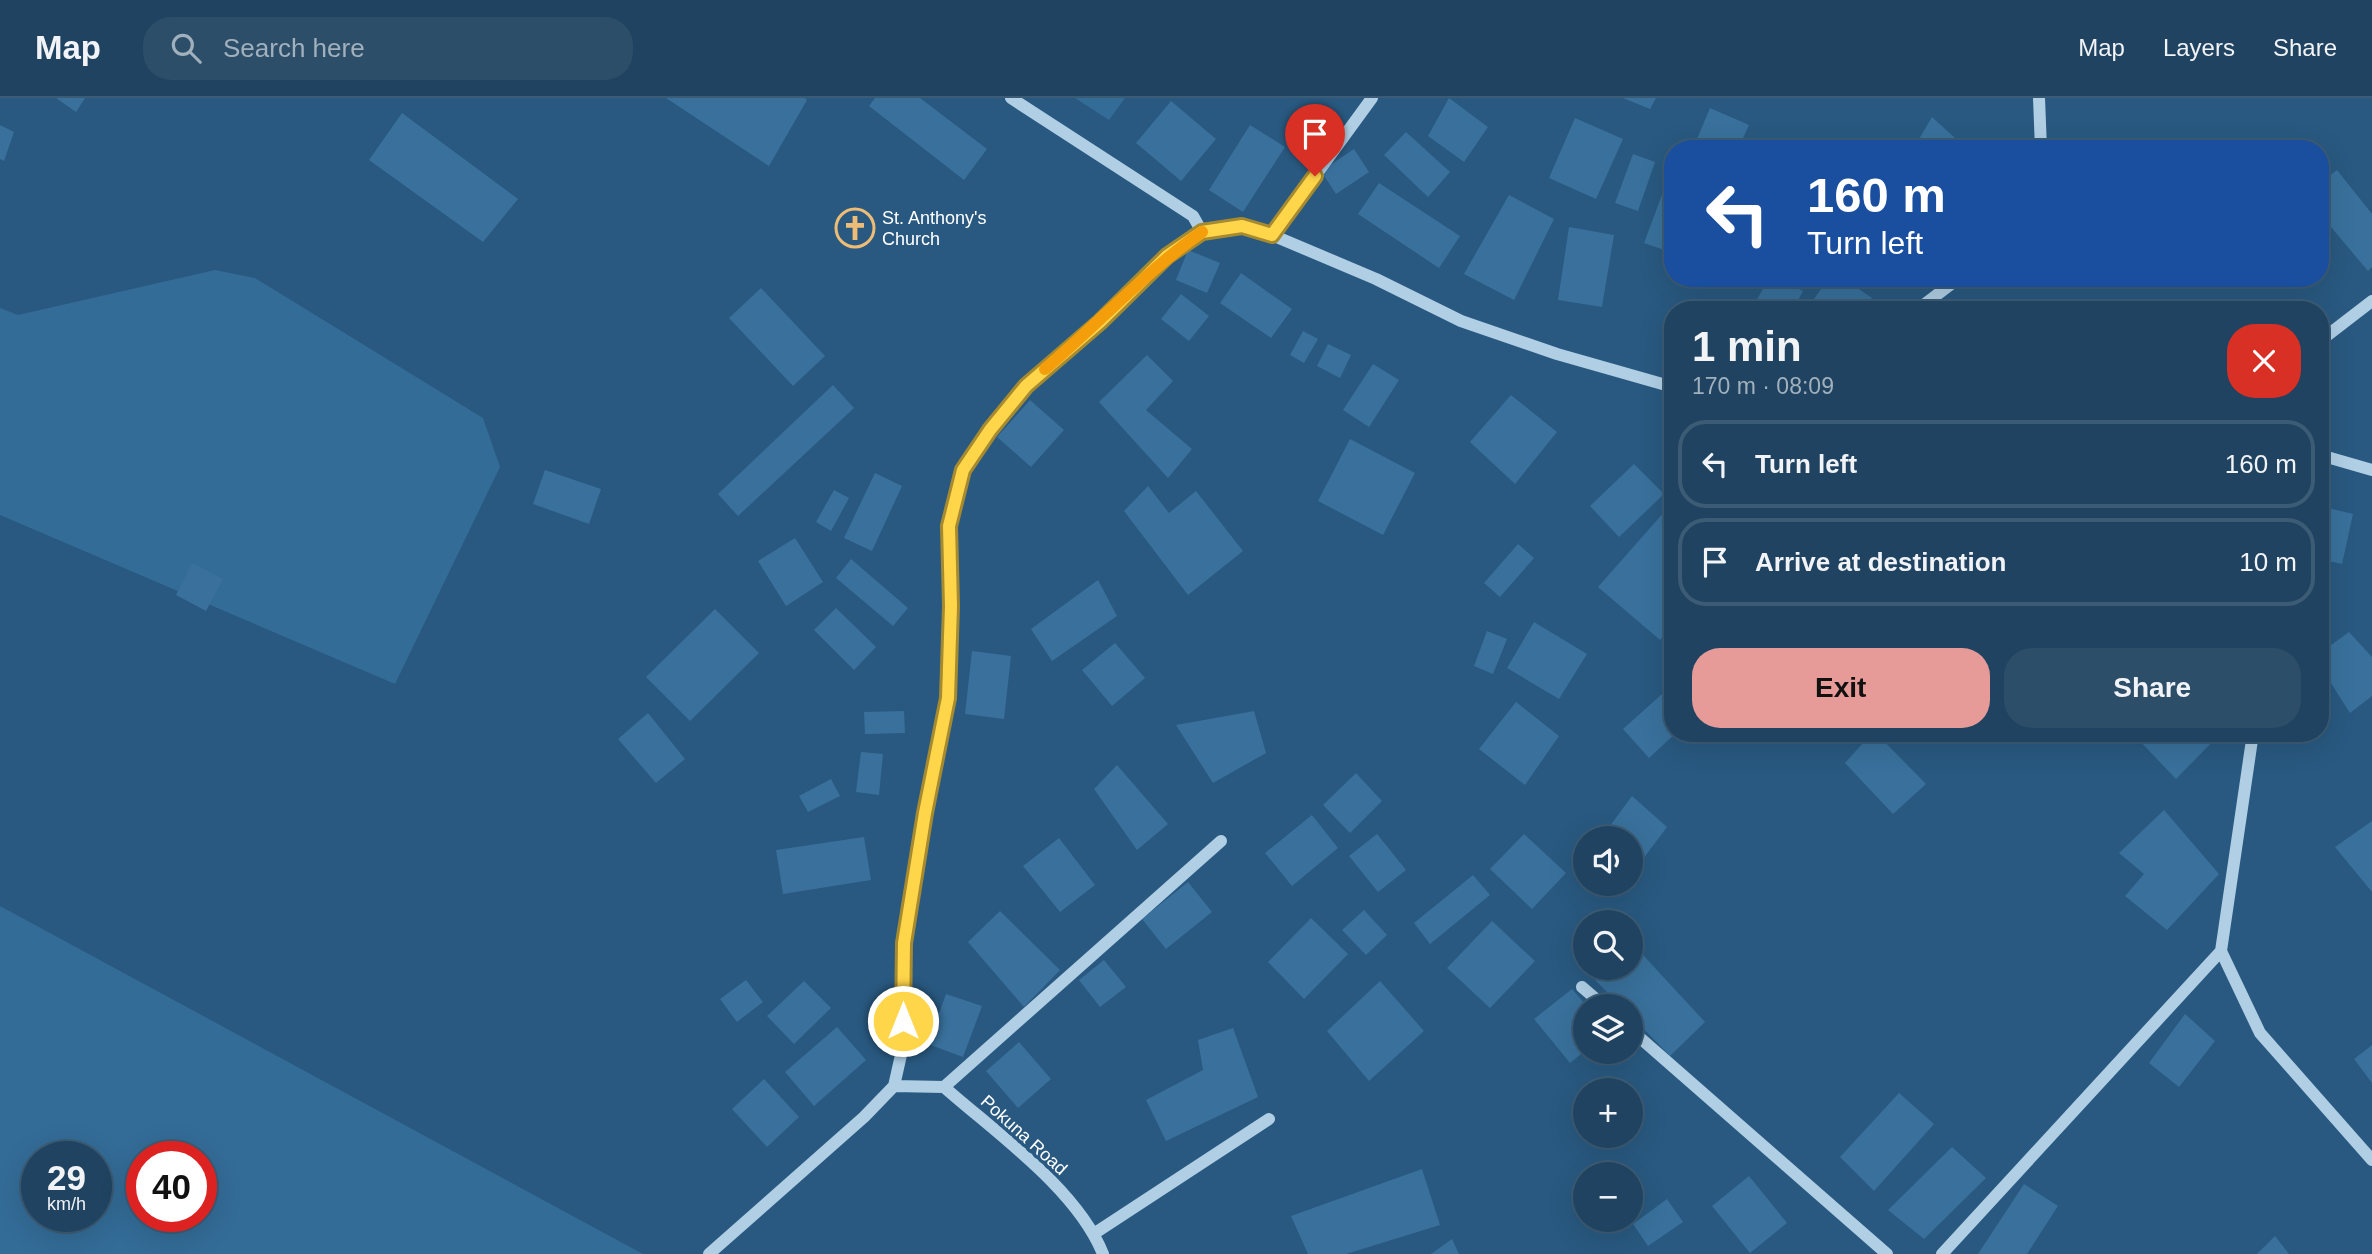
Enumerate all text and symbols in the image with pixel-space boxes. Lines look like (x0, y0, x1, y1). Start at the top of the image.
search box (143, 17, 633, 80)
text: Map (35, 29, 101, 66)
icon: search (167, 29, 205, 67)
text: Search here (223, 33, 365, 63)
text: Map (2078, 34, 2125, 61)
text: Layers (2163, 34, 2235, 61)
text: Share (2273, 34, 2337, 61)
pin (1285, 104, 1345, 176)
icon: arrive (1296, 115, 1334, 153)
icon: left (1692, 168, 1783, 259)
text: 160 m (1807, 168, 1946, 222)
church icon: St. Anthony's Church (834, 207, 876, 249)
place label: St. Anthony's Church (882, 208, 987, 249)
text: Turn left (1807, 225, 1923, 261)
text: 1 min (1692, 323, 1802, 370)
button: close (2227, 324, 2301, 398)
text: 170 m · 08:09 (1692, 373, 1834, 399)
icon: left (1696, 445, 1734, 483)
text: Turn left (1755, 449, 1857, 479)
text: 160 m (2225, 449, 2297, 479)
icon: arrive (1696, 543, 1734, 581)
text: Arrive at destination (1755, 547, 2006, 577)
text: 10 m (2239, 547, 2297, 577)
button: Exit (1692, 648, 1990, 728)
button: Share (2004, 648, 2301, 728)
map controls (1573, 826, 1643, 1232)
button: sound (1573, 826, 1643, 896)
button: search (1573, 910, 1643, 980)
position arrow (866, 984, 940, 1058)
button: layers (1573, 994, 1643, 1064)
button: + (1573, 1078, 1643, 1148)
street label: Pokuna Road (977, 1091, 1071, 1179)
speed limit sign: 40 (126, 1141, 217, 1232)
text: 29 (47, 1158, 86, 1197)
button: − (1573, 1162, 1643, 1232)
text: km/h (47, 1194, 86, 1214)

